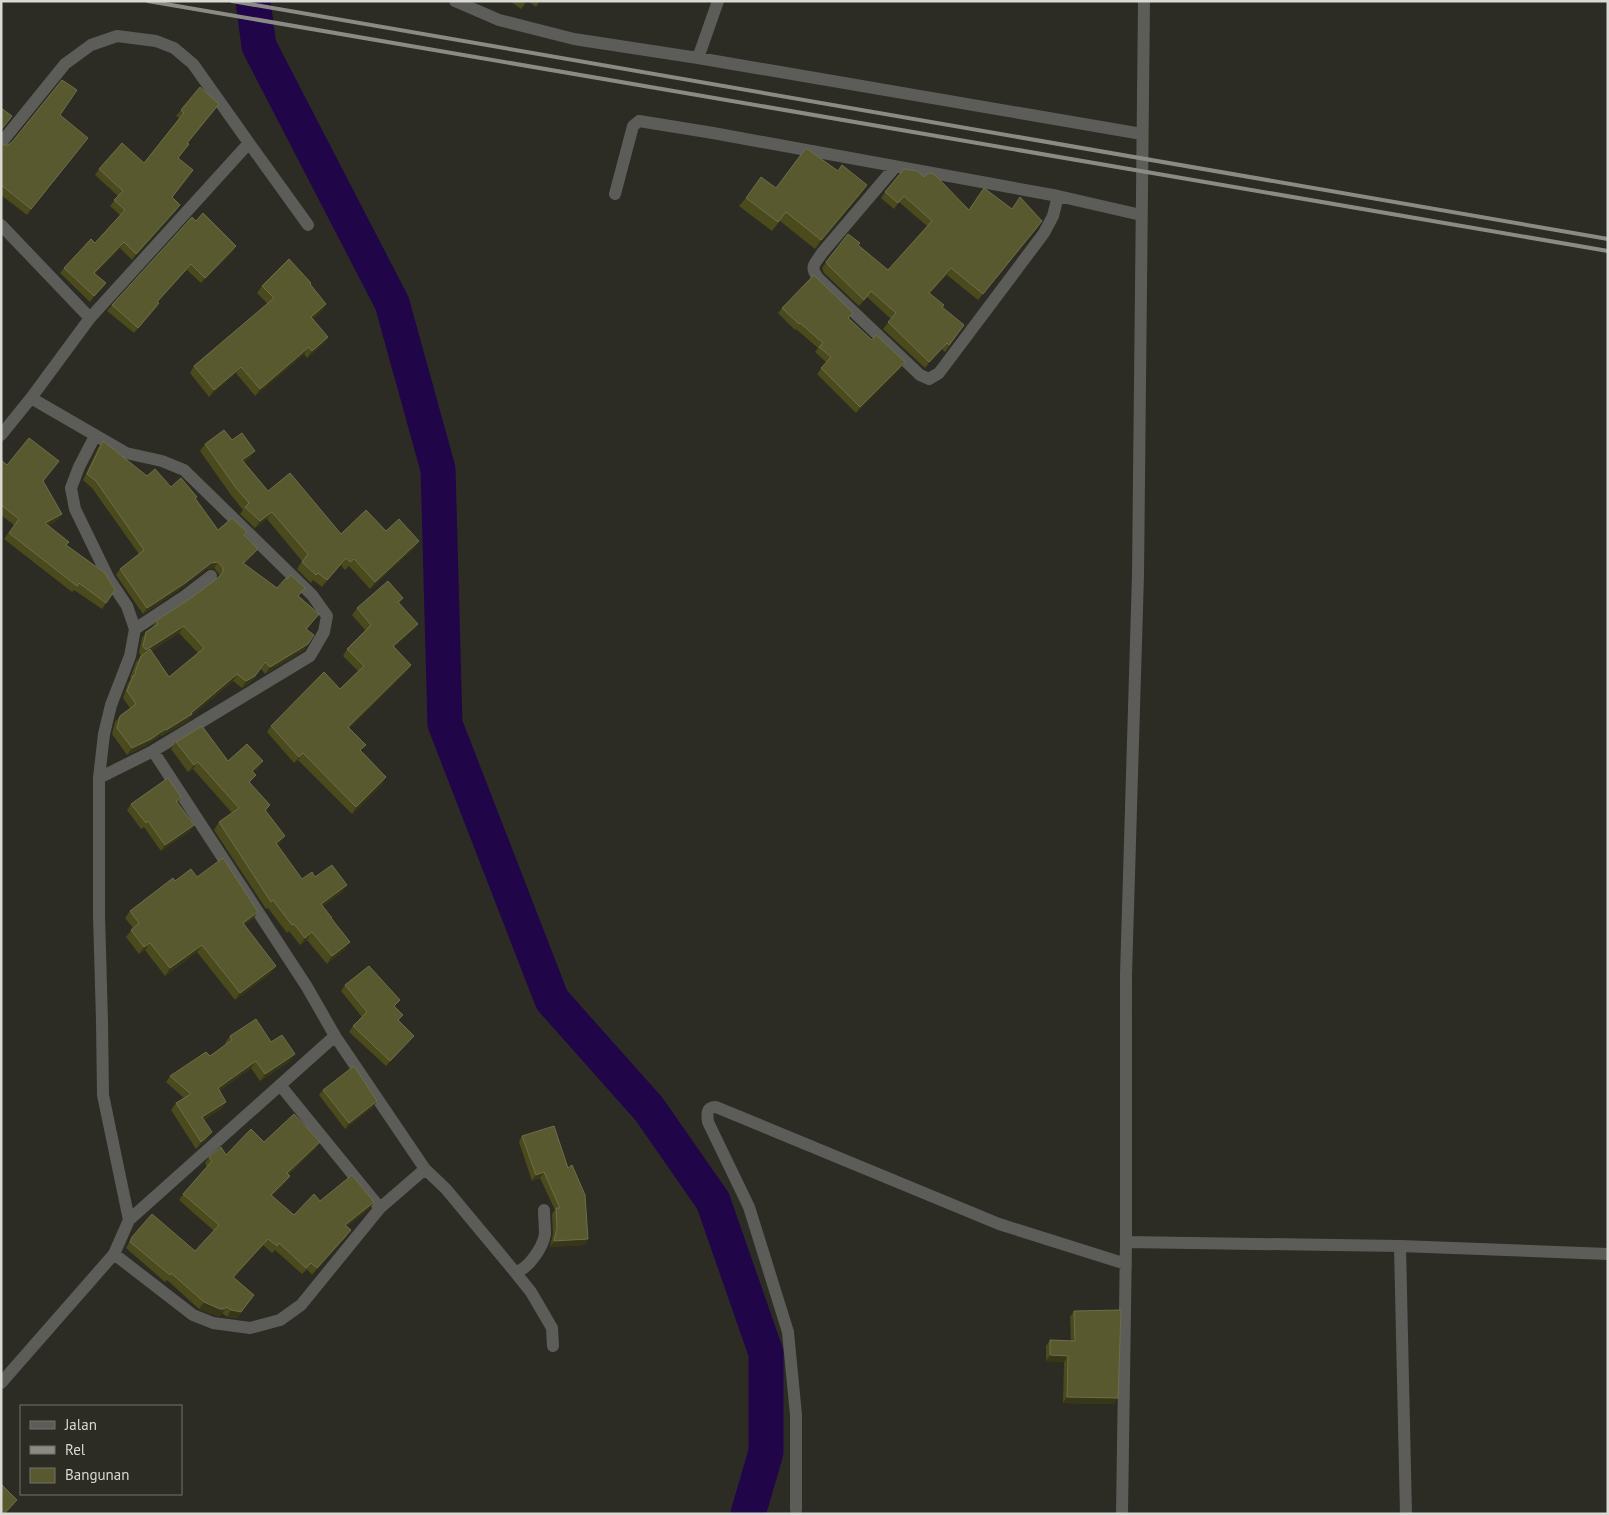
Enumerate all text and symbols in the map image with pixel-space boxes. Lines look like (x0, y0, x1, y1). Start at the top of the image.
legend (20, 1405, 182, 1495)
text: Jalan (64, 1415, 97, 1434)
text: Rel (65, 1440, 86, 1459)
text: Bangunan (65, 1465, 129, 1484)

